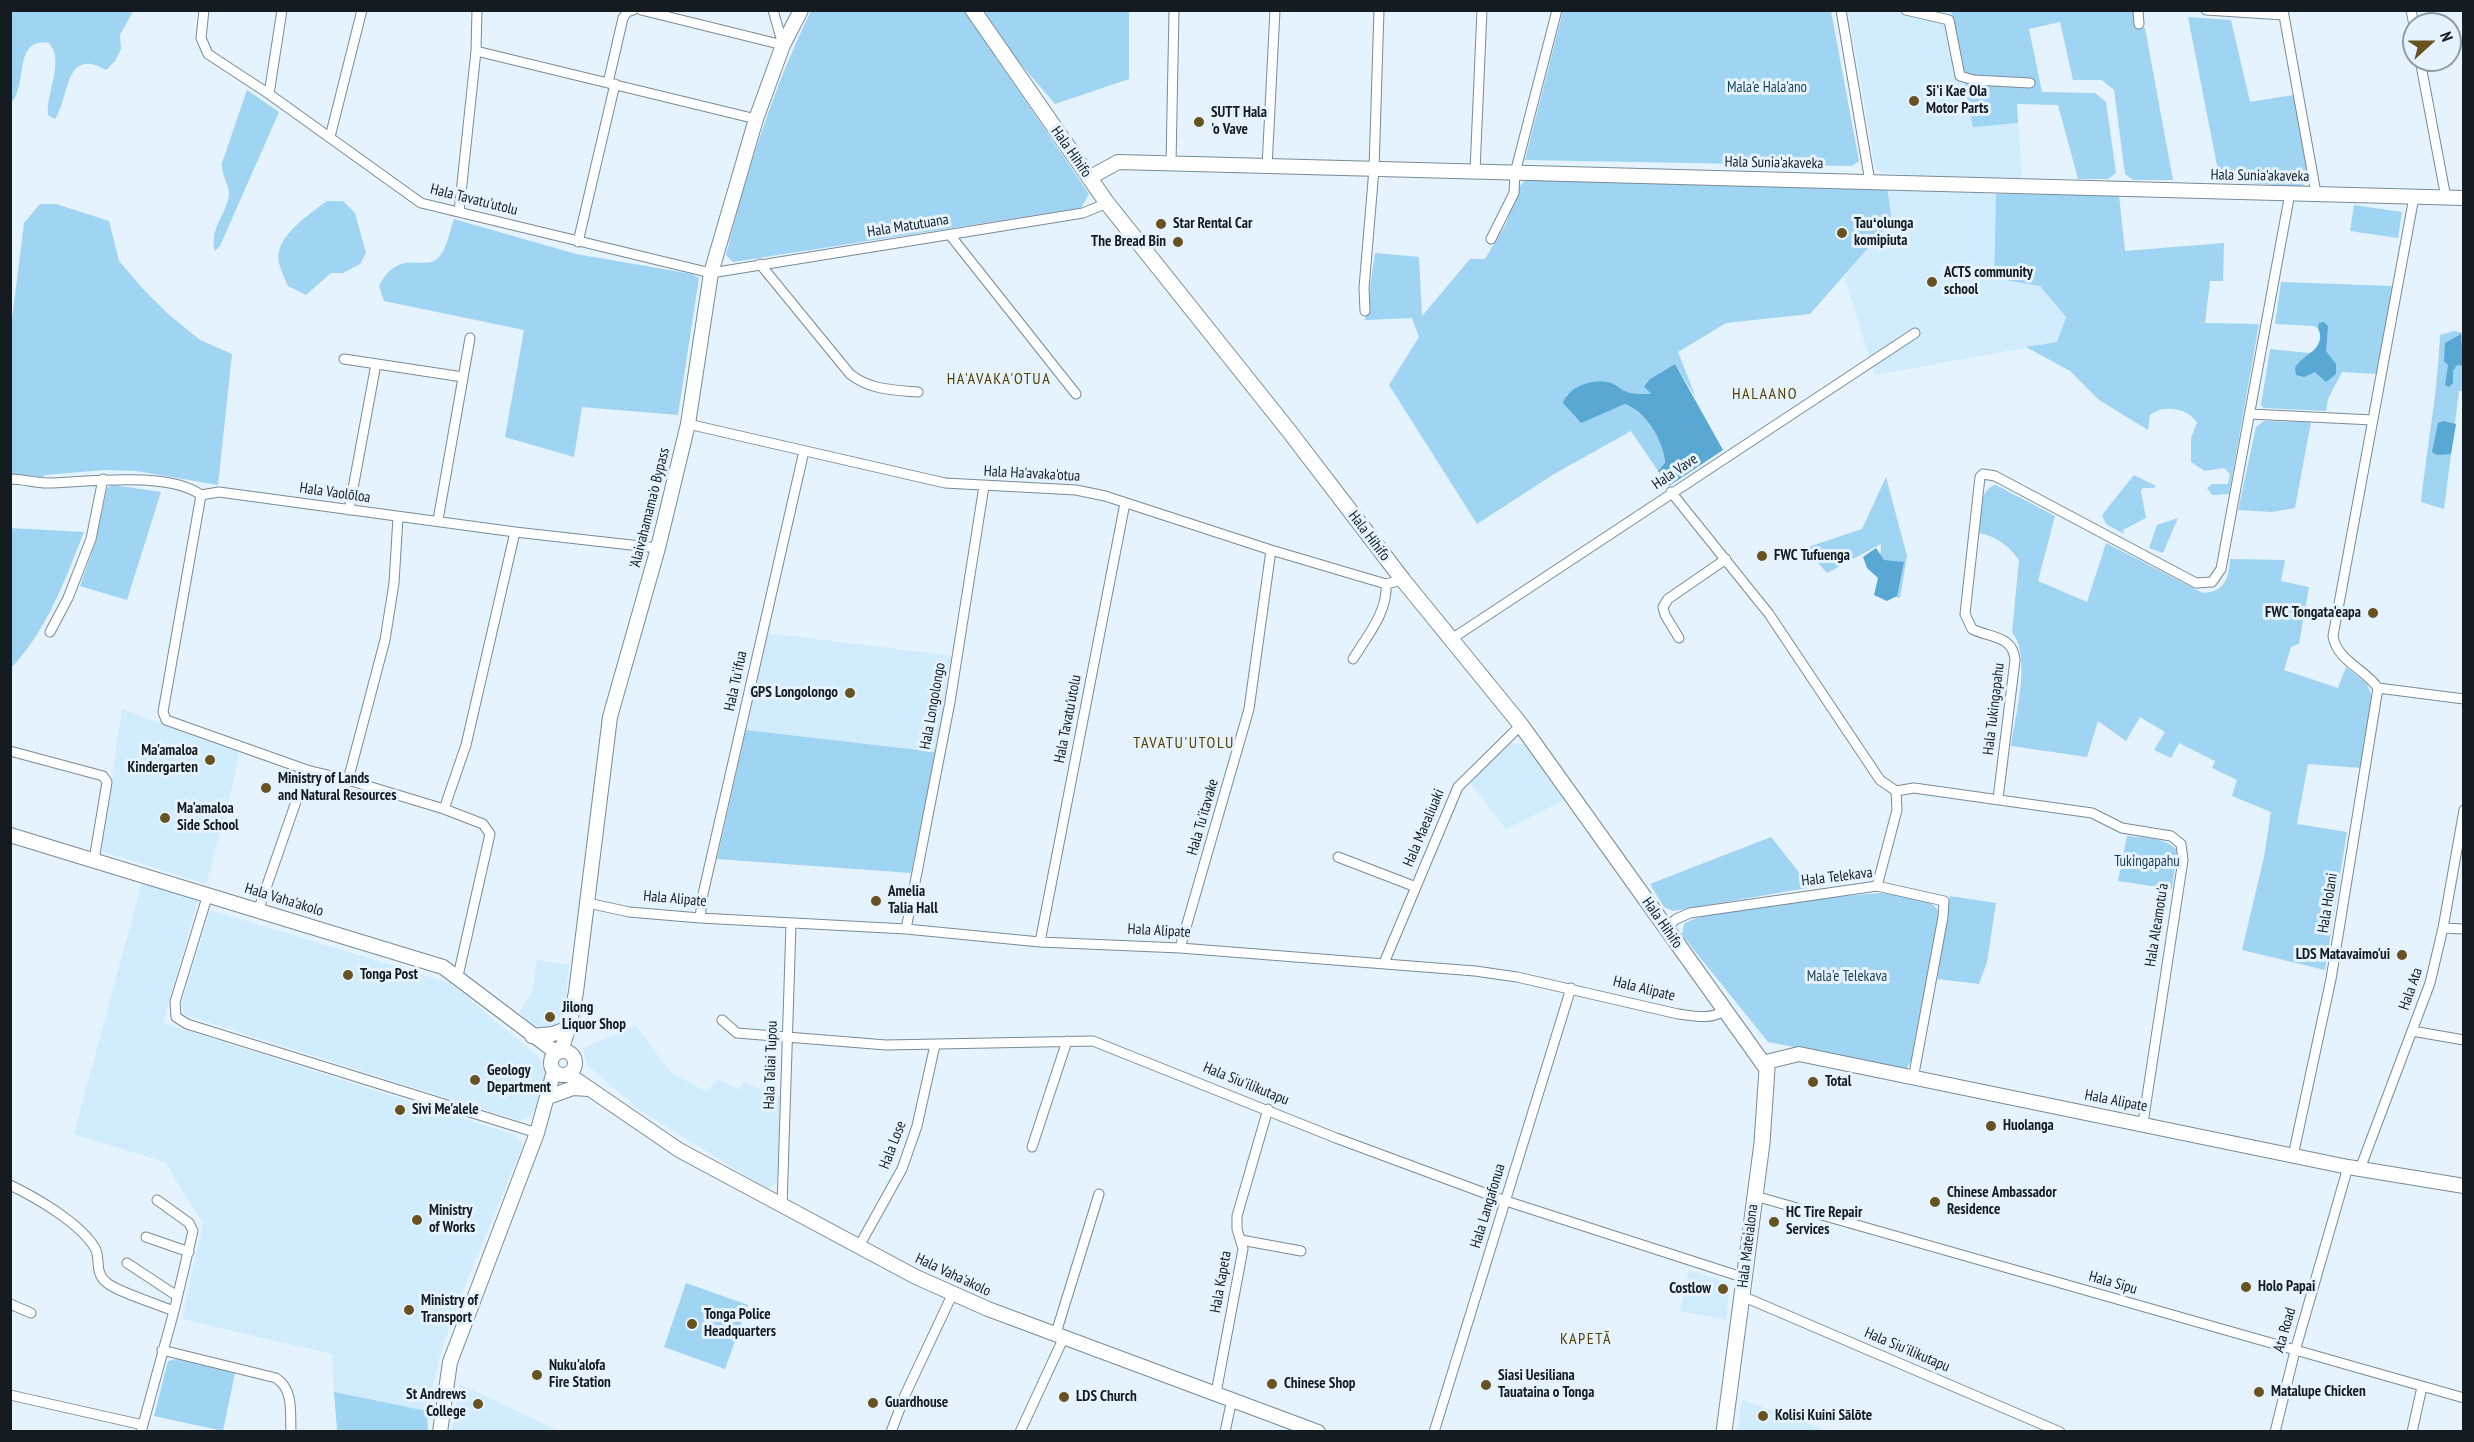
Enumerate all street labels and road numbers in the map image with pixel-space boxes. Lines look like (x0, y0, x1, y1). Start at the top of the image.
street label: Hala Hihifo (1047, 123, 1095, 181)
street label: Hala Sunia'akaveka (1724, 153, 1824, 173)
street label: Hala Sunia'akaveka (2210, 166, 2310, 186)
street label: Hala Tavatu'utolu (428, 180, 520, 220)
street label: Hala Matutuana (866, 211, 950, 241)
street label: 'Alaivahamama'o Bypass (626, 446, 674, 570)
street label: Hala Vave (1649, 450, 1701, 494)
street label: Hala Ha'avaka'otua (983, 462, 1081, 486)
street label: Hala Vaolōloa (298, 479, 372, 507)
street label: Hala Hihifo (1344, 507, 1394, 565)
street label: Hala Tu'ifua (721, 649, 751, 713)
street label: Hala Longolongo (917, 661, 949, 751)
street label: Hala Tukingapahu (1979, 662, 2009, 756)
street label: Hala Tavatu'utolu (1051, 673, 1085, 765)
street label: Hala Tu'itavake (1184, 777, 1222, 857)
street label: Hala Maealiuaki (1400, 786, 1448, 870)
street label: Hala Telekava (1800, 864, 1874, 890)
street label: Hala Holani (2314, 872, 2342, 934)
street label: Hala Vaha'akolo (242, 879, 326, 921)
street label: Hala Aleamotu'a (2142, 882, 2172, 968)
street label: Hala Alipate (643, 887, 707, 911)
street label: Hala Hihifo (1638, 894, 1686, 952)
street label: Hala Alipate (1127, 920, 1191, 942)
street label: Hala Ata (2395, 965, 2427, 1013)
street label: Hala Alipate (1611, 973, 1677, 1005)
street label: Hala Taliai Tupou (760, 1020, 782, 1110)
street label: Hala Siu'ilikutapu (1200, 1059, 1292, 1109)
street label: Hala Alipate (2083, 1086, 2149, 1116)
street label: Hala Lose (876, 1118, 910, 1172)
street label: Hala Langafonua (1467, 1162, 1509, 1250)
street label: Hala Mateialona (1734, 1203, 1762, 1289)
street label: Hala Vaha'akolo (912, 1250, 994, 1300)
street label: Hala Kapeta (1207, 1250, 1235, 1314)
street label: Hala Sipu (2087, 1268, 2139, 1298)
street label: Ata Road (2270, 1306, 2300, 1354)
street label: Hala Siu'ilikutapu (1862, 1324, 1952, 1376)

